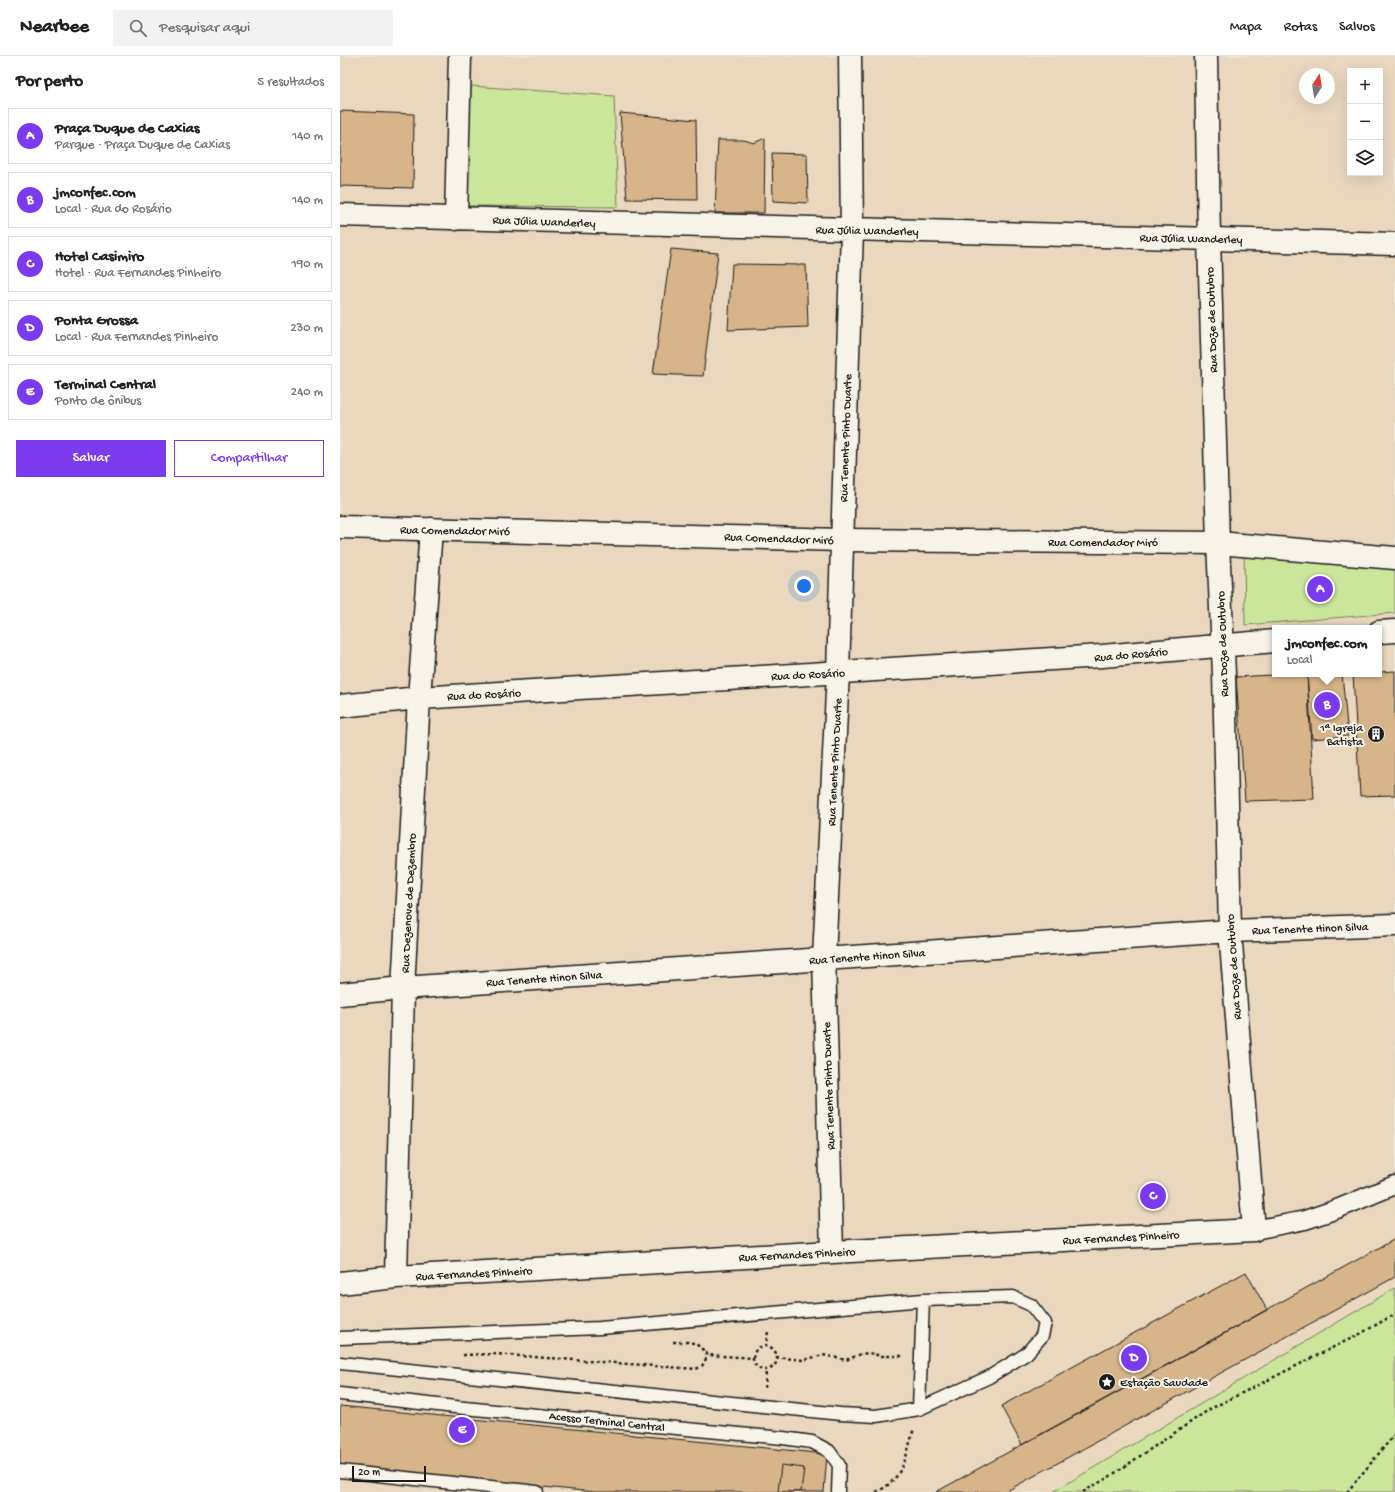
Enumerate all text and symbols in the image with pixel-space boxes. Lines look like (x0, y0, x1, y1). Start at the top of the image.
search box (113, 10, 393, 46)
text: Nearbee (20, 16, 89, 39)
icon: search (127, 17, 149, 39)
text: Pesquisar aqui (159, 19, 250, 37)
text: Mapa (1230, 19, 1262, 36)
text: Rotas (1284, 19, 1317, 36)
text: Salvos (1339, 19, 1375, 36)
north arrow (1299, 68, 1335, 104)
map controls (1347, 68, 1383, 176)
button: + (1347, 68, 1383, 104)
text: Por perto (16, 72, 83, 92)
text: 5 resultados (257, 75, 324, 90)
button: − (1347, 104, 1383, 140)
text: Praça Duque de Caxias (55, 120, 200, 138)
text: A (26, 129, 34, 144)
text: 140 m (292, 129, 323, 144)
text: Parque · Praça Duque de Caxias (55, 138, 230, 153)
button: layers (1347, 140, 1383, 176)
text: jmconfec.com (55, 184, 136, 202)
text: B (27, 193, 33, 208)
text: 140 m (292, 193, 323, 208)
text: Local · Rua do Rosário (55, 202, 172, 217)
street label: Rua Júlia Wanderley (492, 214, 596, 232)
street label: Rua Júlia Wanderley (815, 224, 919, 240)
street label: Rua Júlia Wanderley (1139, 232, 1243, 248)
text: Hotel Casimiro (55, 248, 144, 266)
text: C (26, 257, 34, 272)
text: 190 m (292, 257, 323, 272)
text: Hotel · Rua Fernandes Pinheiro (55, 266, 221, 281)
street label: Rua Doze de Outubro (1204, 267, 1222, 373)
text: Ponta Grossa (55, 312, 138, 330)
text: D (26, 321, 34, 336)
text: 230 m (290, 321, 323, 336)
text: Local · Rua Fernandes Pinheiro (55, 330, 218, 345)
street label: Rua Tenente Pinto Duarte (838, 373, 856, 502)
text: Terminal Central (55, 376, 156, 394)
text: E (26, 385, 34, 400)
text: 240 m (291, 385, 323, 400)
text: Ponto de ônibus (55, 394, 141, 409)
button: Salvar (16, 440, 166, 477)
button: Compartilhar (174, 440, 324, 477)
street label: Rua Comendador Miró (400, 524, 510, 540)
street label: Rua Comendador Miró (724, 531, 834, 549)
street label: Rua Comendador Miró (1048, 537, 1158, 551)
pin: A (1307, 574, 1333, 604)
your location (794, 576, 814, 596)
street label: Rua Doze de Outubro (1215, 591, 1233, 697)
popup (1272, 625, 1382, 677)
text: jmconfec.com (1287, 635, 1367, 653)
street label: Rua do Rosário (1094, 646, 1169, 666)
text: Local (1287, 653, 1313, 668)
street label: Rua do Rosário (771, 667, 846, 685)
street label: Rua do Rosário (447, 687, 522, 705)
pin: B (1314, 690, 1340, 720)
street label: Rua Tenente Pinto Duarte (826, 697, 846, 826)
place label: 1ª Igreja Batista (1319, 722, 1363, 750)
building icon: 1ª Igreja Batista (1366, 724, 1386, 744)
street label: Rua Dezenove de Dezembro (399, 833, 421, 973)
street label: Rua Doze de Outubro (1224, 913, 1246, 1020)
street label: Rua Tenente Hinon Silva (1252, 921, 1369, 939)
street label: Rua Tenente Hinon Silva (809, 947, 926, 969)
street label: Rua Tenente Hinon Silva (486, 969, 603, 991)
street label: Rua Tenente Pinto Duarte (821, 1021, 839, 1150)
pin: C (1140, 1181, 1166, 1211)
street label: Rua Fernandes Pinheiro (1062, 1229, 1180, 1249)
street label: Rua Fernandes Pinheiro (738, 1246, 856, 1266)
street label: Rua Fernandes Pinheiro (415, 1265, 533, 1285)
pin: D (1121, 1343, 1147, 1373)
place icon: Estação Saudade (1097, 1372, 1117, 1392)
place label: Estação Saudade (1120, 1377, 1209, 1391)
street label: Acesso Terminal Central (548, 1410, 666, 1436)
pin: E (449, 1415, 475, 1445)
scale bar (352, 1464, 426, 1483)
text: 20 m (358, 1467, 380, 1479)

